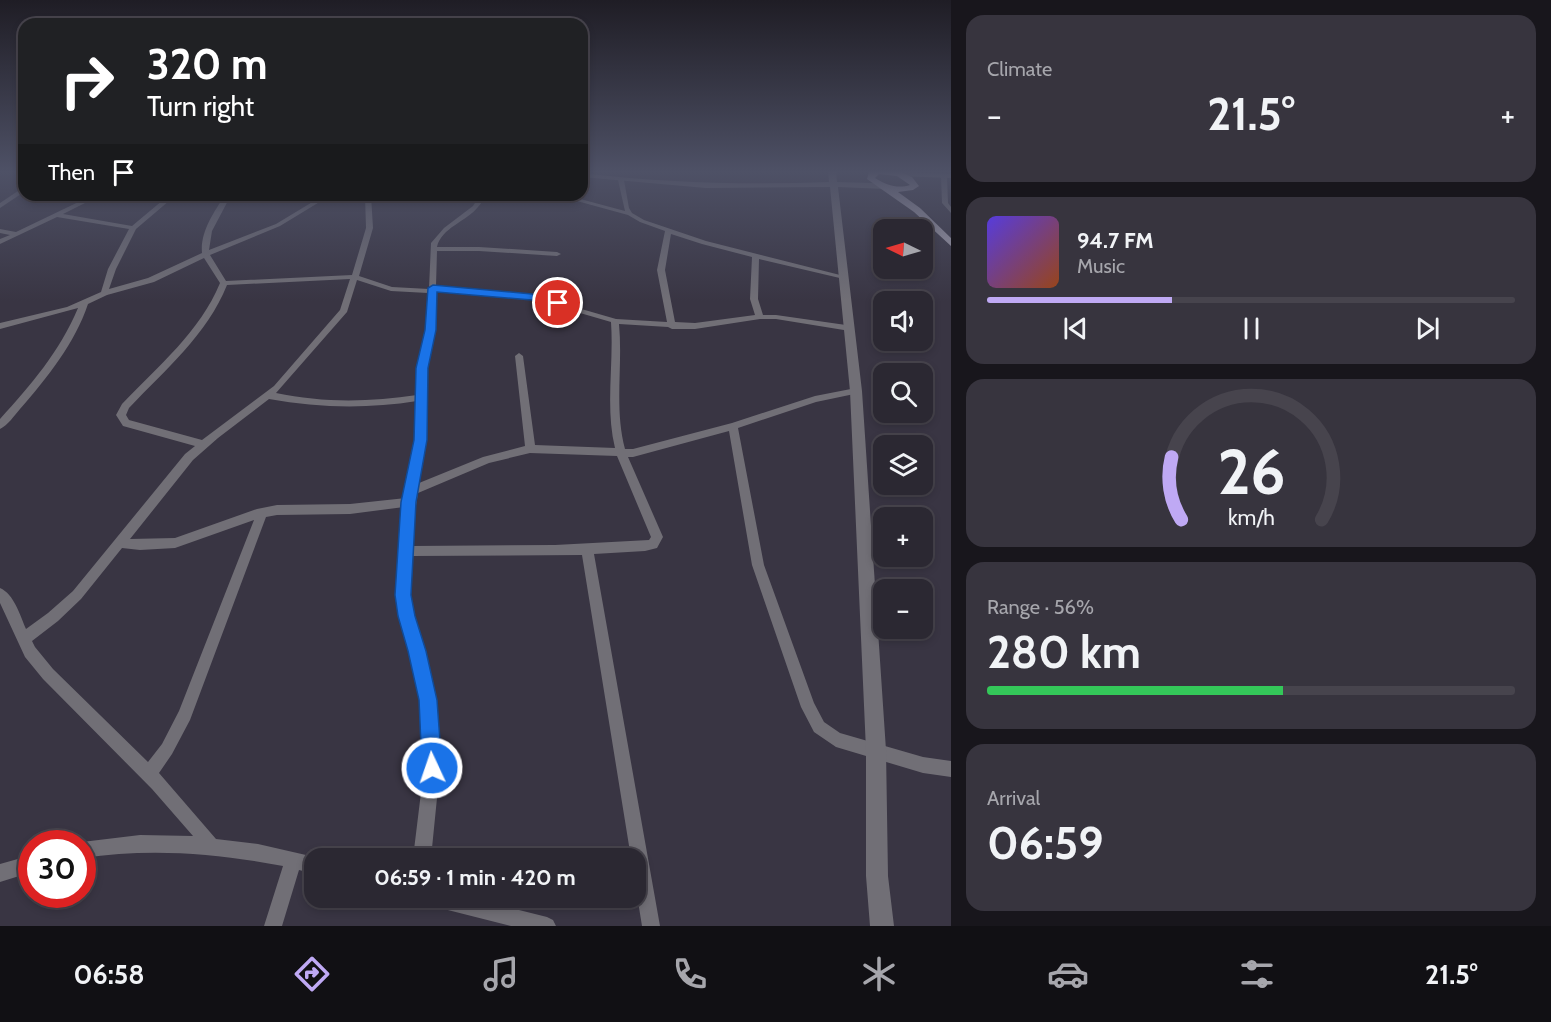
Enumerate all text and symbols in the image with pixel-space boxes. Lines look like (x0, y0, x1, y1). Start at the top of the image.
text: 320 m (147, 38, 267, 90)
icon: right (48, 42, 126, 120)
text: Climate (987, 57, 1052, 81)
text: 21.5° (1207, 87, 1295, 141)
text: Turn right (147, 90, 254, 123)
text: − (987, 95, 1002, 135)
text: + (1500, 95, 1515, 135)
icon: arrive (107, 156, 140, 189)
text: Then (48, 159, 95, 186)
north arrow (873, 219, 933, 279)
map controls (873, 219, 933, 639)
text: 94.7 FM (1077, 227, 1154, 254)
text: Music (1077, 254, 1125, 278)
pin (532, 277, 583, 328)
icon: arrive (541, 286, 574, 319)
button: sound (873, 291, 933, 351)
icon: previous (1059, 312, 1092, 345)
icon: pause (1235, 312, 1268, 345)
icon: next (1411, 312, 1444, 345)
button: search (873, 363, 933, 423)
text: 26 (1217, 434, 1285, 510)
button: layers (873, 435, 933, 495)
text: km/h (1228, 504, 1274, 530)
button: + (873, 507, 933, 567)
button: − (873, 579, 933, 639)
text: Range · 56% (987, 595, 1094, 619)
text: 280 km (987, 625, 1141, 679)
position arrow (400, 736, 464, 800)
text: Arrival (987, 786, 1040, 810)
text: 06:59 (987, 816, 1104, 870)
speed limit sign: 30 (18, 830, 96, 908)
text: 06:59 · 1 min · 420 m (374, 864, 576, 891)
icon: directions (291, 953, 333, 995)
icon: music (480, 953, 522, 995)
icon: phone (669, 953, 711, 995)
icon: climate (858, 953, 900, 995)
icon: car (1047, 953, 1089, 995)
icon: filters (1236, 953, 1278, 995)
text: 06:58 (73, 958, 145, 991)
text: 21.5° (1425, 958, 1478, 991)

